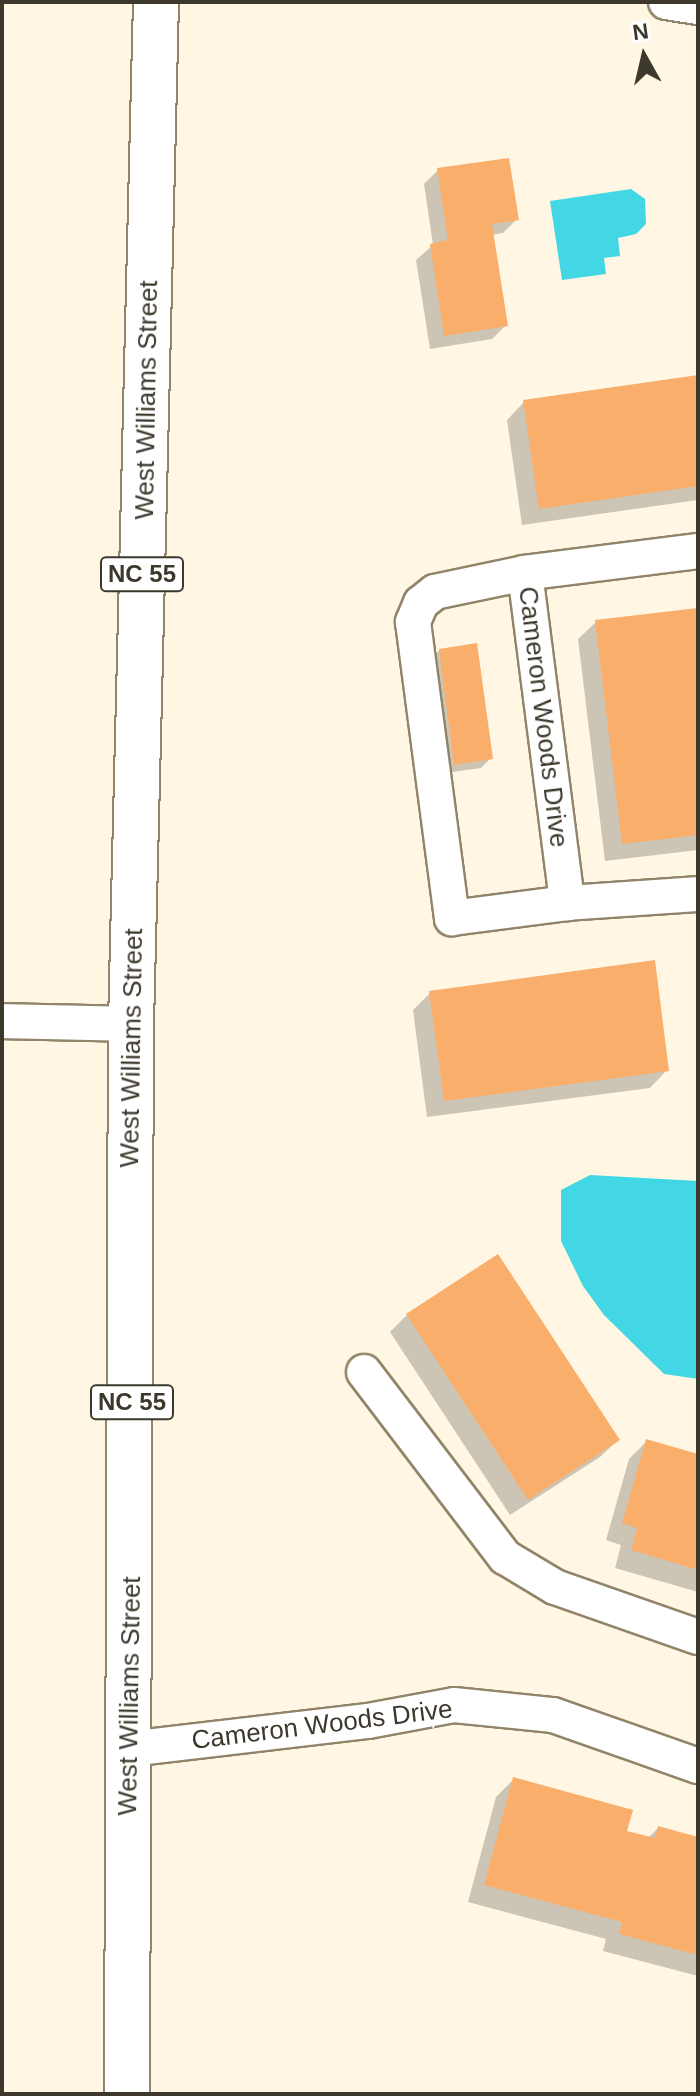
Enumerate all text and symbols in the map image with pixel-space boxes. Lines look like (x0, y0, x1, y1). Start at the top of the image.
north arrow (604, 16, 684, 96)
text: N (631, 18, 650, 45)
street label: West Williams Street (129, 280, 165, 520)
road number: NC 55 (98, 554, 186, 594)
street label: Cameron Woods Drive (512, 585, 574, 849)
street label: West Williams Street (114, 928, 150, 1168)
road number: NC 55 (88, 1382, 176, 1422)
street label: West Williams Street (112, 1576, 148, 1816)
street label: Cameron Woods Drive (190, 1694, 454, 1756)

